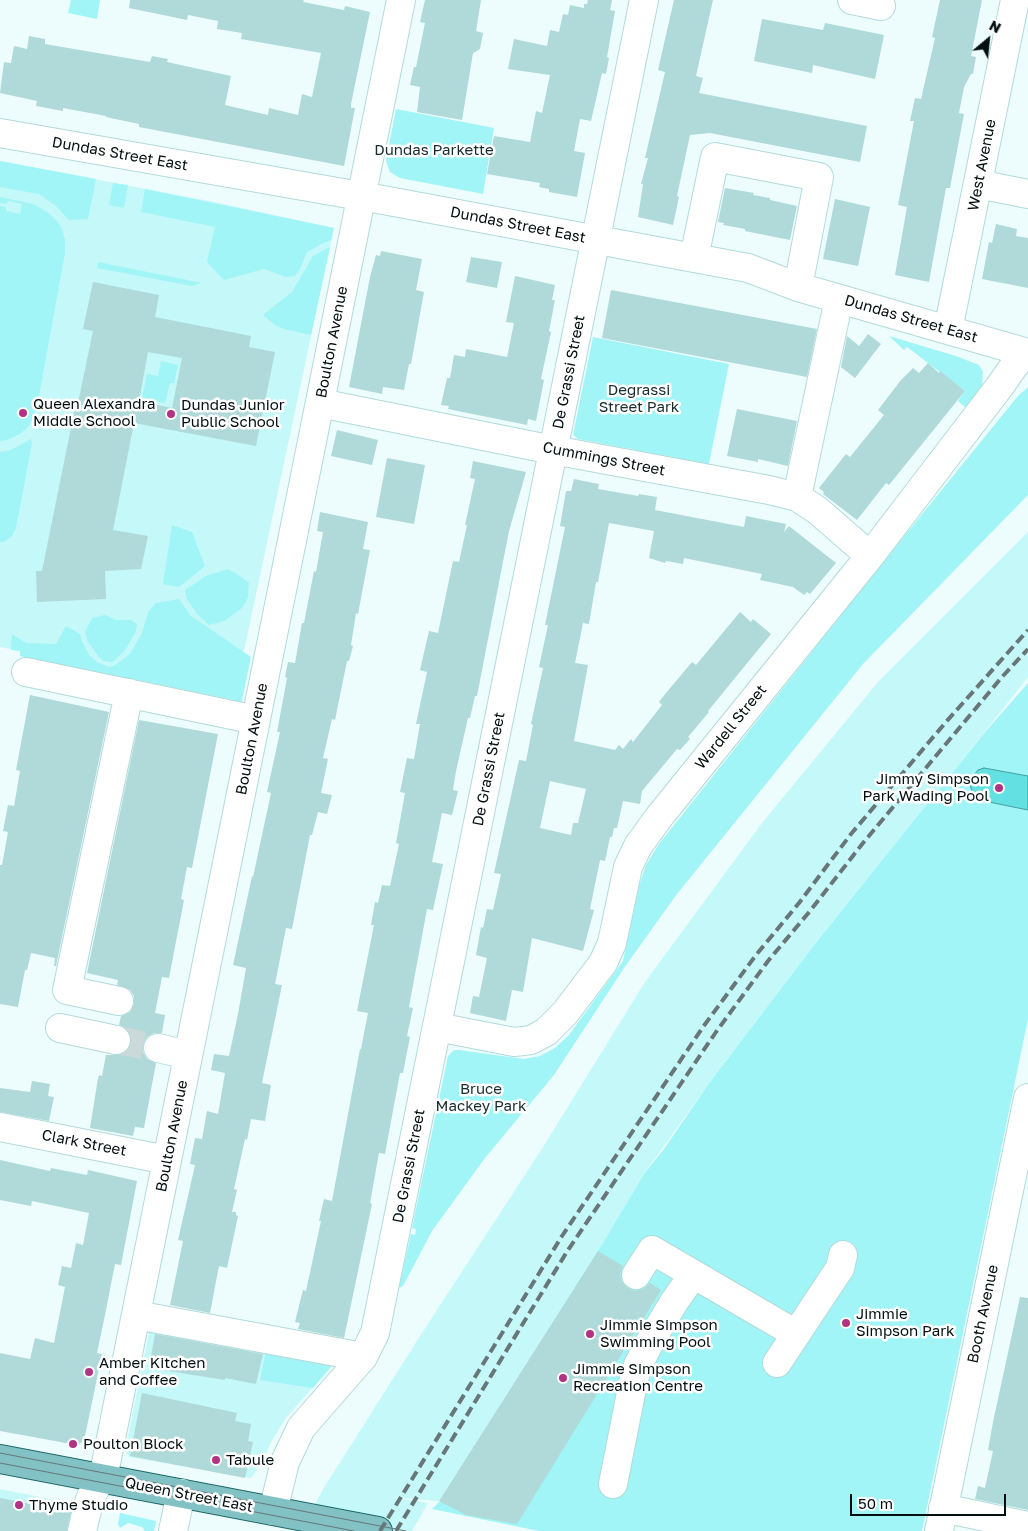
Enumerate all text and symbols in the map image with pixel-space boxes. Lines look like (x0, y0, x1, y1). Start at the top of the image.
north arrow (963, 15, 1013, 65)
text: N (987, 16, 1004, 36)
street label: West Avenue (964, 118, 1000, 212)
street label: Dundas Street East (51, 133, 189, 175)
park label: Dundas Parkette (374, 141, 494, 159)
street label: Dundas Street East (449, 203, 587, 247)
street label: Boulton Avenue (312, 285, 352, 399)
street label: Dundas Street East (842, 291, 980, 347)
street label: De Grassi Street (549, 313, 589, 431)
park label: Degrassi Street Park (599, 381, 679, 416)
place label: Queen Alexandra Middle School (33, 395, 156, 430)
place label: Dundas Junior Public School (181, 396, 285, 431)
marker: Queen Alexandra Middle School (17, 407, 29, 419)
marker: Dundas Junior Public School (165, 408, 177, 420)
street label: Cummings Street (541, 438, 667, 480)
street label: Wardell Street (691, 681, 771, 773)
street label: Boulton Avenue (232, 682, 272, 796)
street label: De Grassi Street (469, 710, 509, 828)
place label: Jimmy Simpson Park Wading Pool (863, 770, 989, 805)
marker: Jimmy Simpson Park Wading Pool (993, 782, 1005, 794)
street label: Boulton Avenue (152, 1079, 192, 1193)
park label: Bruce Mackey Park (436, 1080, 526, 1115)
street label: De Grassi Street (389, 1107, 429, 1225)
street label: Clark Street (40, 1126, 128, 1160)
street label: Booth Avenue (964, 1263, 1002, 1365)
place label: Jimmie Simpson Park (856, 1305, 955, 1340)
place label: Jimmie Simpson Swimming Pool (600, 1316, 718, 1351)
marker: Jimmie Simpson Park (840, 1317, 852, 1329)
marker: Jimmie Simpson Swimming Pool (584, 1328, 596, 1340)
place label: Amber Kitchen and Coffee (99, 1354, 206, 1389)
place label: Jimmie Simpson Recreation Centre (573, 1360, 703, 1395)
marker: Amber Kitchen and Coffee (83, 1366, 95, 1378)
marker: Jimmie Simpson Recreation Centre (557, 1372, 569, 1384)
place label: Poulton Block (83, 1435, 184, 1453)
marker: Poulton Block (67, 1438, 79, 1450)
place label: Tabule (226, 1451, 274, 1469)
marker: Tabule (210, 1454, 222, 1466)
street label: Queen Street East (123, 1474, 255, 1516)
scale bar (853, 1484, 1009, 1516)
text: 50 m (858, 1494, 893, 1512)
place label: Thyme Studio (29, 1496, 128, 1514)
marker: Thyme Studio (13, 1499, 25, 1511)

